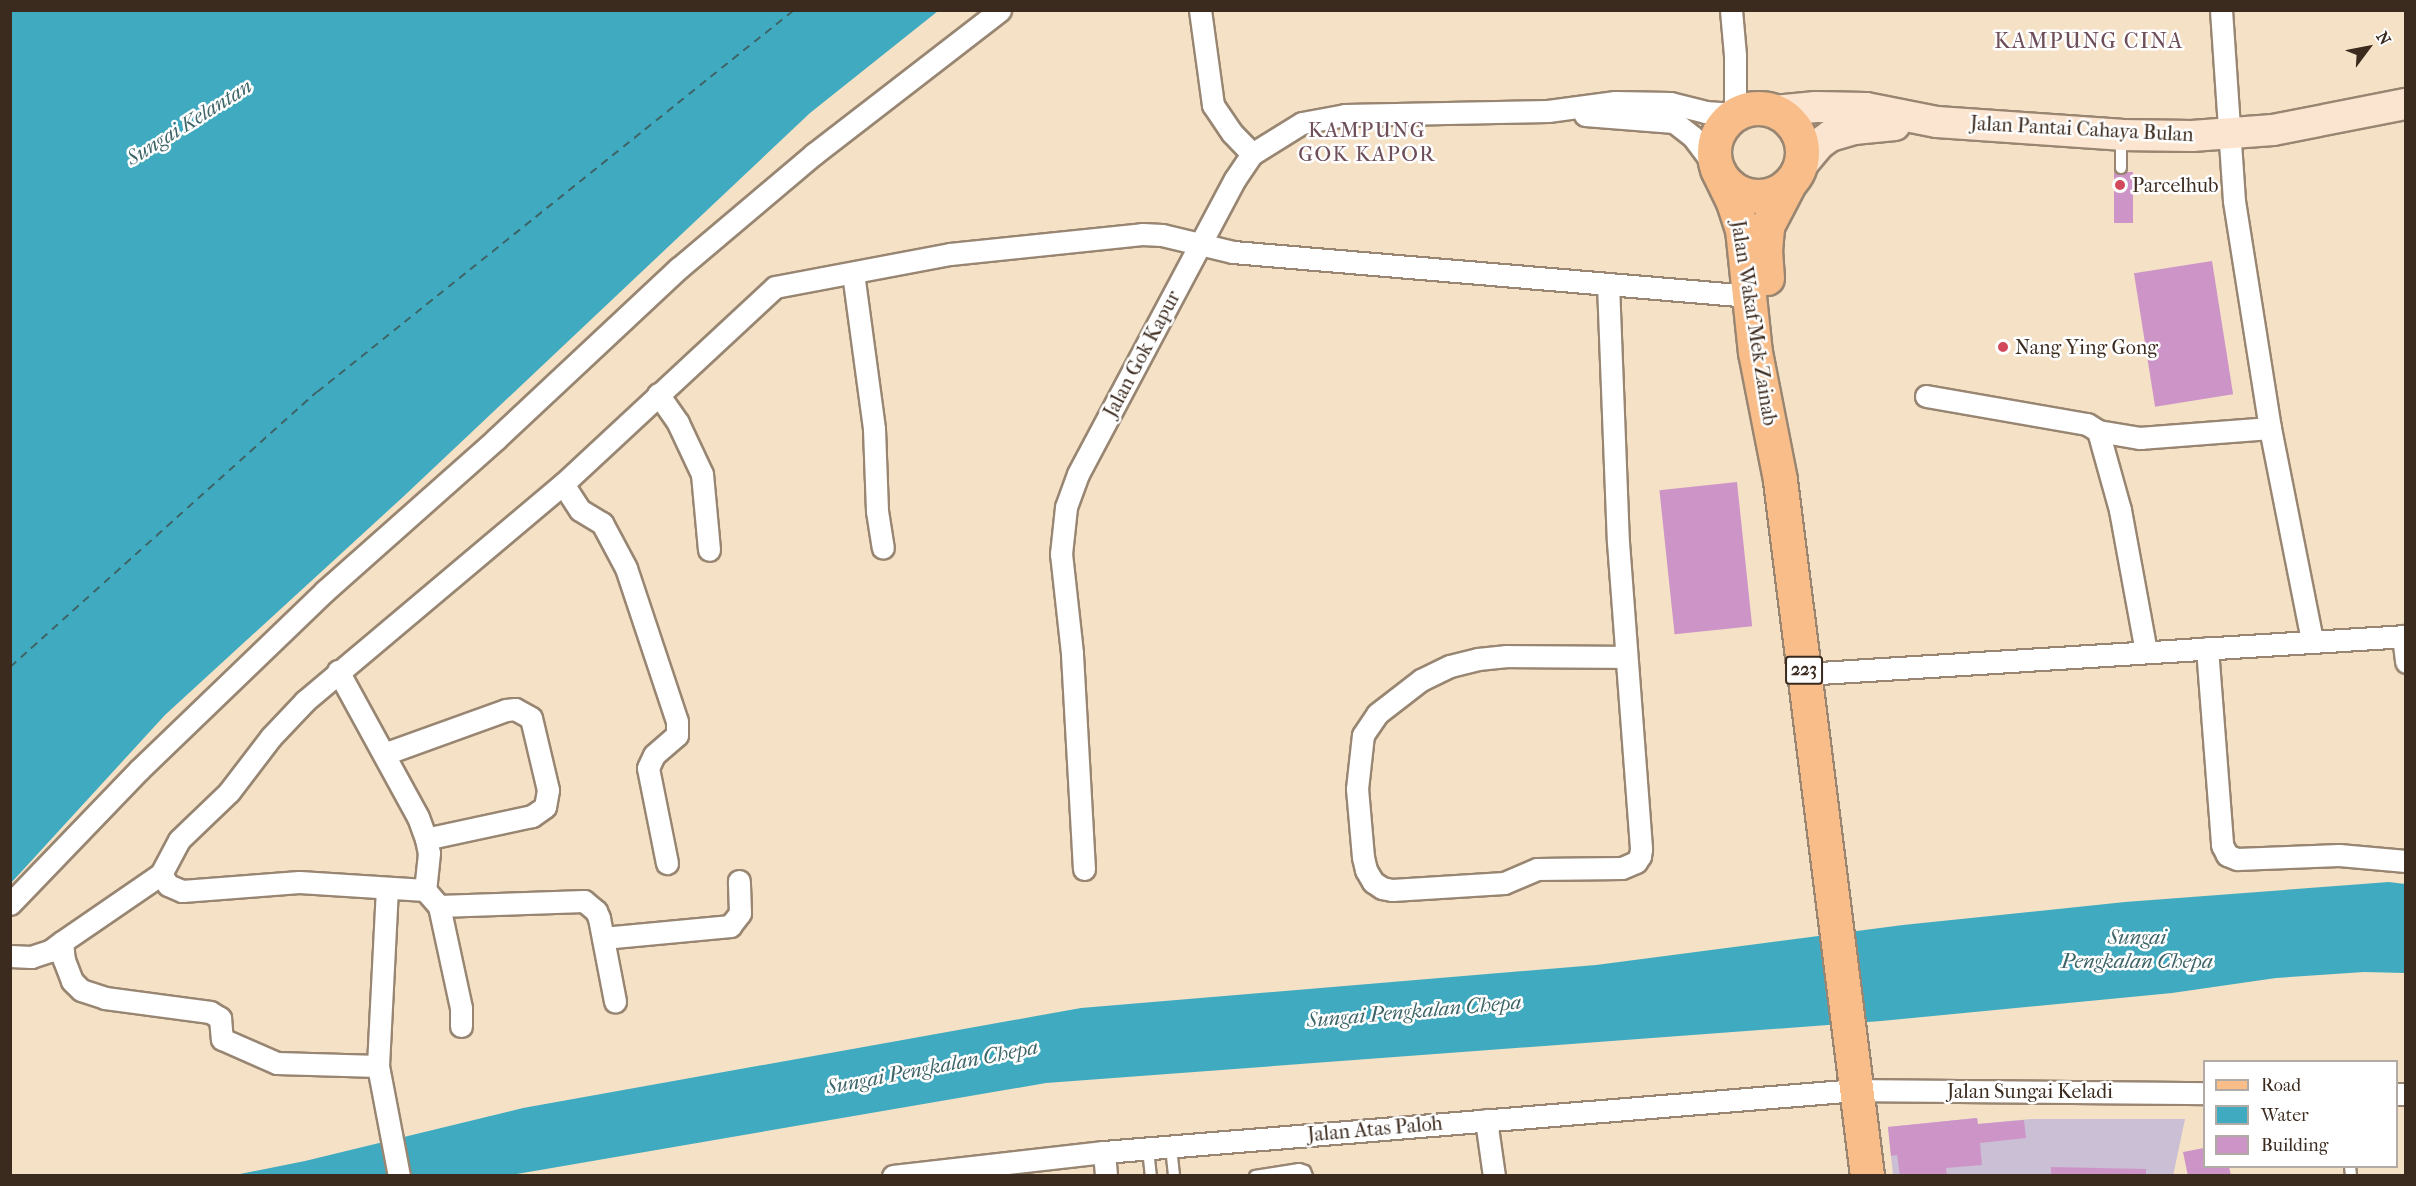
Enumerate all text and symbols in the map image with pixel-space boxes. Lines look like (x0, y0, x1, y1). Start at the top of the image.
north arrow (2338, 18, 2398, 78)
text: N (2372, 28, 2395, 48)
district label: KAMPUNG CINA (1994, 29, 2184, 55)
water label: Sungai Kelantan (121, 73, 257, 171)
street label: Jalan Pantai Cahaya Bulan (1970, 111, 2194, 147)
district label: KAMPUNG GOK KAPOR (1298, 117, 1436, 167)
place label: Parcelhub (2132, 173, 2218, 197)
marker: Parcelhub (2113, 178, 2127, 192)
street label: Jalan Wakaf Mek Zainab (1726, 219, 1782, 427)
street label: Jalan Gok Kapur (1098, 286, 1186, 422)
place label: Nang Ying Gong (2015, 335, 2158, 359)
marker: Nang Ying Gong (1996, 340, 2010, 354)
road number: 223 (1784, 655, 1824, 685)
water label: Sungai Pengkalan Chepa (2061, 924, 2213, 974)
water label: Sungai Pengkalan Chepa (1306, 989, 1522, 1033)
water label: Sungai Pengkalan Chepa (824, 1034, 1040, 1100)
legend (2203, 1060, 2398, 1168)
text: Road (2261, 1075, 2301, 1096)
street label: Jalan Sungai Keladi (1947, 1079, 2113, 1103)
text: Water (2261, 1105, 2309, 1126)
street label: Jalan Atas Paloh (1306, 1111, 1444, 1147)
text: Building (2261, 1135, 2328, 1156)

